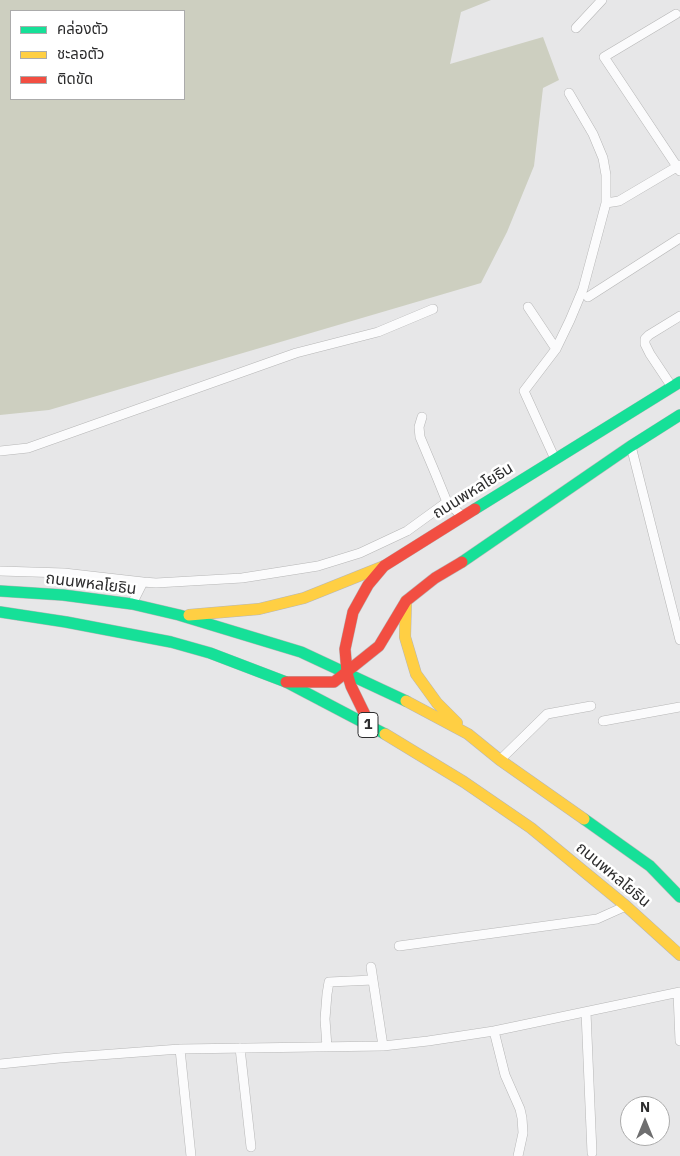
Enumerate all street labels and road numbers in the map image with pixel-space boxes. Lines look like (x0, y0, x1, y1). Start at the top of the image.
street label: ถนนพหลโยธิน (429, 459, 517, 523)
street label: ถนนพหลโยธิน (44, 569, 138, 599)
road number: 1 (358, 712, 378, 738)
street label: ถนนพหลโยธิน (572, 838, 654, 912)

